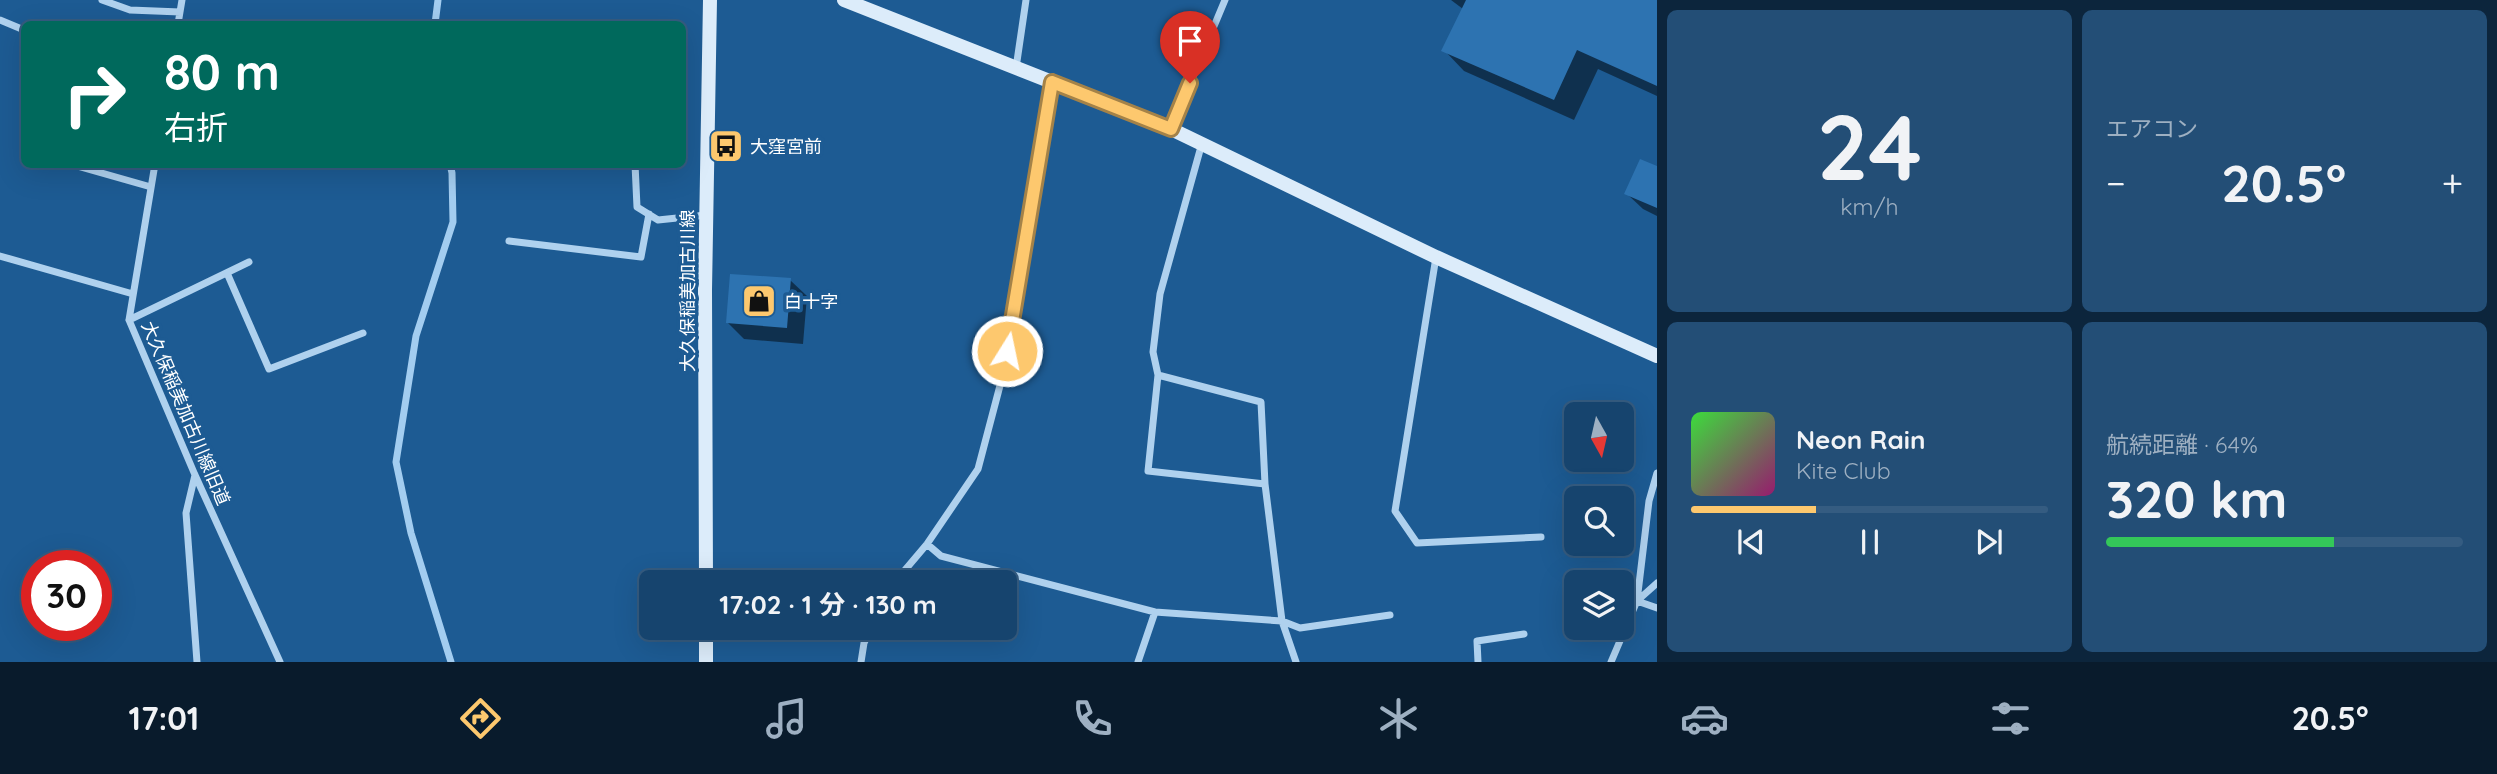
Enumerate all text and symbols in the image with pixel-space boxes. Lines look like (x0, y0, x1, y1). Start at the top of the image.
pin (1160, 11, 1220, 83)
icon: arrive (1171, 22, 1209, 60)
text: 80 m (164, 41, 280, 102)
icon: right (49, 49, 140, 140)
text: 24 (1817, 89, 1922, 203)
text: 右折 (164, 107, 228, 147)
text: エアコン (2106, 114, 2198, 143)
bus stop icon: 大窪宮前 (707, 127, 745, 165)
place label: 大窪宮前 (750, 135, 822, 158)
text: 20.5° (2221, 150, 2346, 215)
text: − (2106, 159, 2126, 207)
text: + (2442, 159, 2463, 207)
text: km/h (1840, 192, 1899, 221)
street label: 大久保稲美加古川線 (676, 210, 699, 372)
shop icon: 白十字 (740, 282, 778, 320)
place label: 白十字 (784, 290, 838, 313)
position arrow (970, 314, 1044, 388)
street label: 大久保稲美加古川線旧道 (137, 317, 235, 509)
north arrow (1564, 402, 1634, 472)
map controls (1564, 402, 1634, 640)
text: Neon Rain (1796, 423, 1925, 456)
text: 航続距離 · 64% (2106, 430, 2258, 459)
text: Kite Club (1796, 456, 1891, 485)
text: 320 km (2106, 466, 2288, 531)
button: search (1564, 486, 1634, 556)
icon: previous (1732, 523, 1770, 561)
icon: pause (1851, 523, 1889, 561)
icon: next (1970, 523, 2008, 561)
speed limit sign: 30 (21, 550, 112, 641)
button: layers (1564, 570, 1634, 640)
text: 17:02 · 1 分 · 130 m (719, 588, 937, 621)
icon: directions (456, 694, 505, 743)
icon: music (762, 694, 811, 743)
icon: phone (1068, 694, 1117, 743)
icon: climate (1374, 694, 1423, 743)
icon: car (1680, 694, 1729, 743)
icon: filters (1986, 694, 2035, 743)
text: 17:01 (128, 698, 199, 738)
text: 20.5° (2292, 698, 2369, 738)

